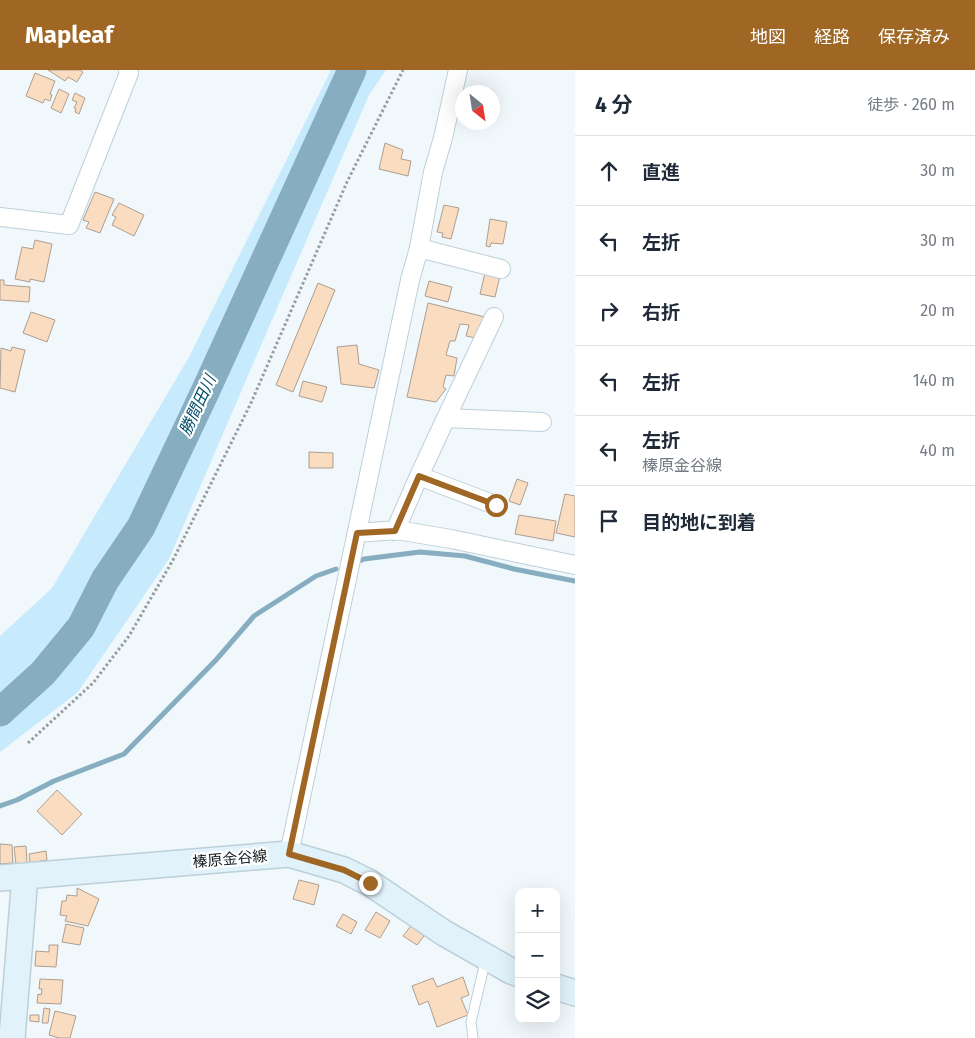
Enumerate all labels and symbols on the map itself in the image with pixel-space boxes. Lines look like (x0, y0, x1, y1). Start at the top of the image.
north arrow (455, 85, 500, 130)
water label: 勝間田川 (175, 370, 220, 438)
route start (485, 494, 508, 517)
street label: 榛原金谷線 (192, 847, 268, 871)
route end (359, 872, 382, 895)

